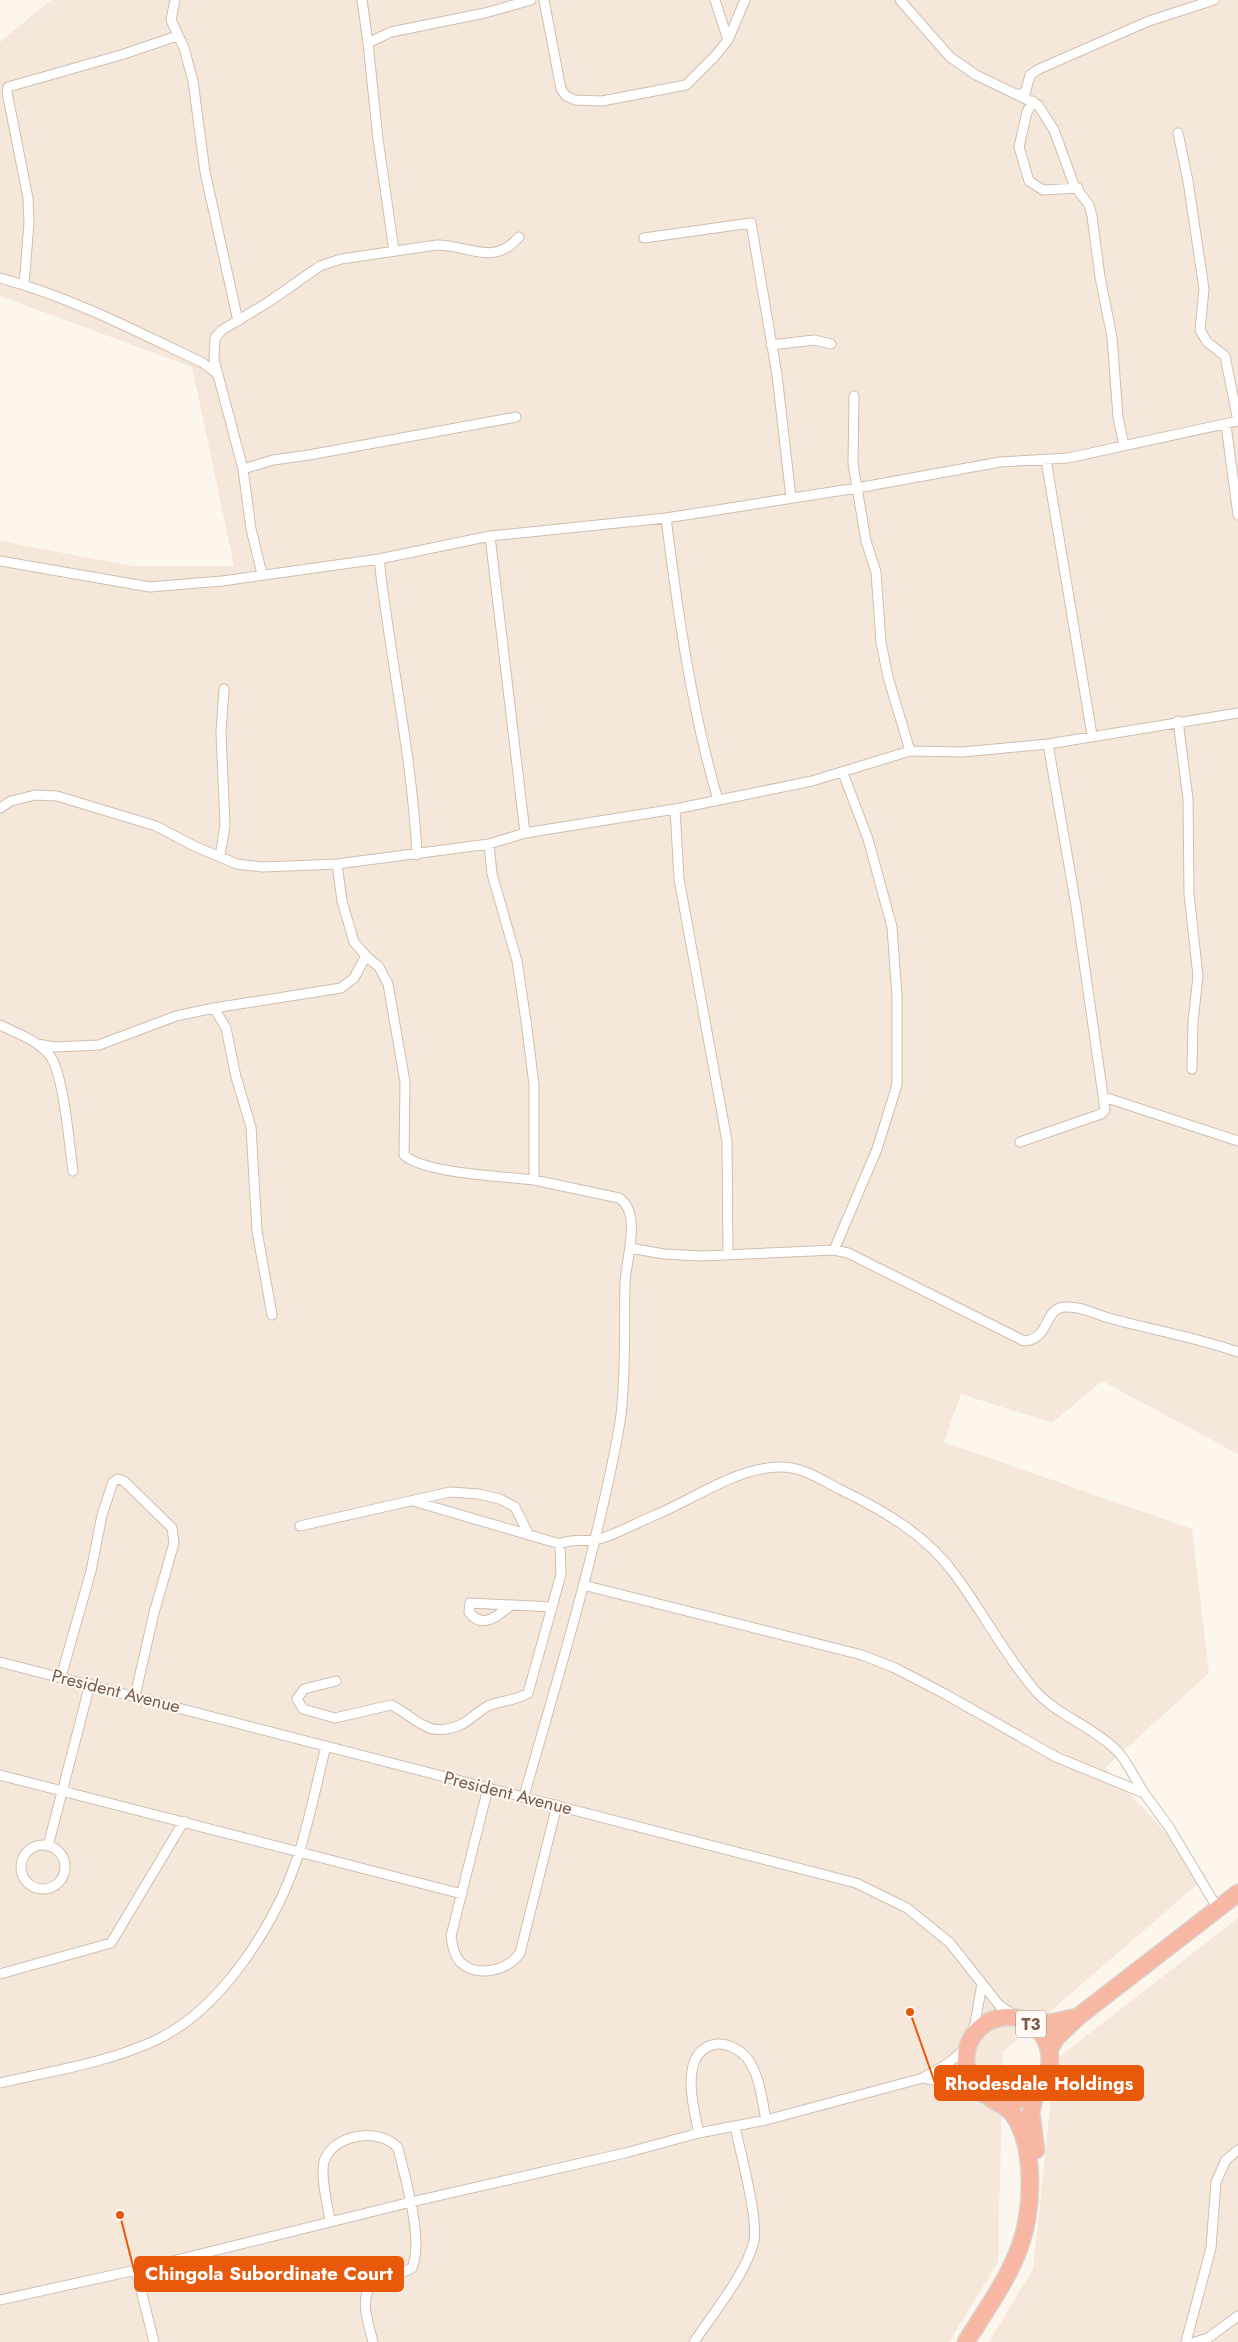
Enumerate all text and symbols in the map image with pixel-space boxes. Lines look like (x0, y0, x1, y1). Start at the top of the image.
street label: President Avenue (49, 1662, 183, 1720)
street label: President Avenue (441, 1764, 575, 1822)
road number: T3 (1016, 2010, 1046, 2038)
callout: Rhodesdale Holdings (935, 2066, 1143, 2100)
text: Rhodesdale Holdings (945, 2070, 1134, 2097)
callout: Chingola Subordinate Court (135, 2257, 403, 2291)
text: Chingola Subordinate Court (145, 2260, 393, 2287)

